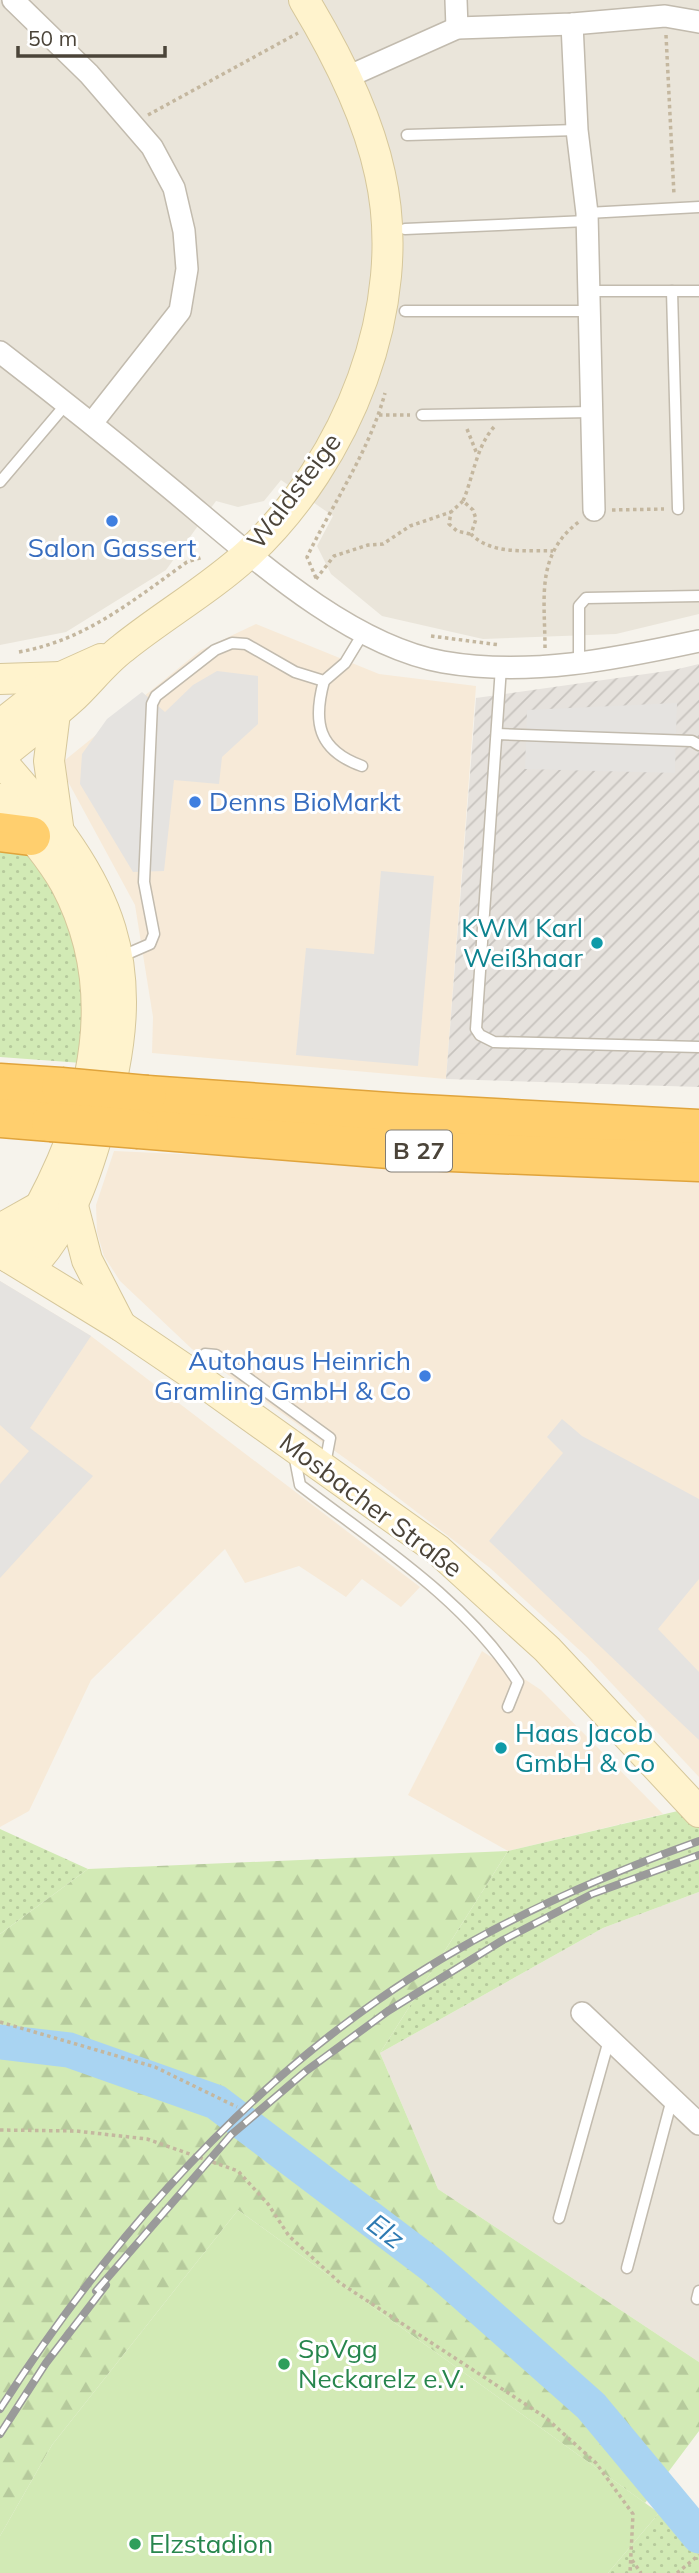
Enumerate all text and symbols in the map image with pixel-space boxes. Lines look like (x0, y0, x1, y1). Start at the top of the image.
scale bar (18, 14, 164, 58)
text: 50 m (28, 25, 77, 51)
street label: Waldsteige (239, 426, 348, 555)
marker: Salon Gassert (104, 513, 120, 529)
place label: Salon Gassert (28, 531, 196, 564)
place label: Denns BioMarkt (209, 785, 401, 818)
marker: Denns BioMarkt (187, 794, 203, 810)
place label: KWM Karl Weißhaar (461, 911, 584, 974)
marker: KWM Karl Weißhaar (589, 935, 605, 951)
road number: B 27 (386, 1130, 452, 1171)
place label: Autohaus Heinrich Gramling GmbH & Co (154, 1344, 411, 1407)
marker: Autohaus Heinrich Gramling GmbH & Co (417, 1368, 433, 1384)
street label: Mosbacher Straße (273, 1425, 469, 1584)
place label: Haas Jacob GmbH & Co (515, 1716, 655, 1779)
marker: Haas Jacob GmbH & Co (493, 1740, 509, 1756)
water label: Elz (361, 2205, 412, 2256)
place label: SpVgg Neckarelz e.V. (298, 2332, 465, 2395)
marker: SpVgg Neckarelz e.V. (276, 2356, 292, 2372)
place label: Elzstadion (149, 2527, 273, 2560)
marker: Elzstadion (127, 2536, 143, 2552)

